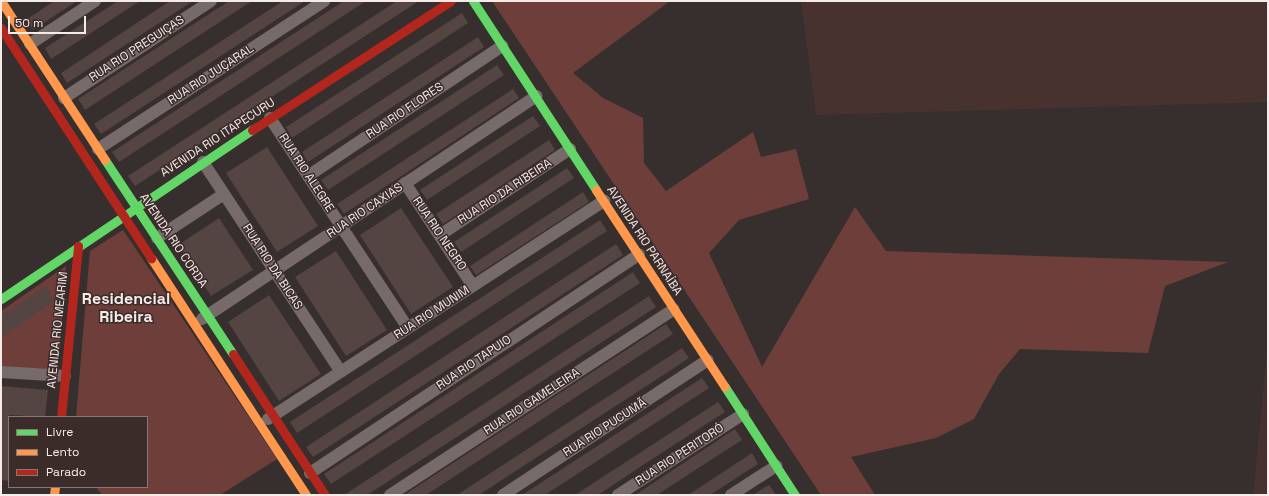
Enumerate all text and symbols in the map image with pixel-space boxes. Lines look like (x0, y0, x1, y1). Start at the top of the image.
scale bar (10, 8, 88, 34)
street label: RUA RIO PREGUIÇAS (87, 13, 187, 85)
text: 50 m (15, 15, 43, 31)
street label: RUA RIO JUÇARAL (165, 42, 257, 108)
street label: RUA RIO FLORES (364, 80, 446, 142)
street label: AVENIDA RIO ITAPECURU (158, 95, 278, 181)
street label: RUA RIO ALEGRE (275, 131, 337, 215)
street label: RUA RIO DA RIBEIRA (455, 156, 555, 228)
street label: RUA RIO CAXIAS (324, 180, 406, 242)
street label: AVENIDA RIO PARNAÍBA (603, 184, 685, 298)
street label: AVENIDA RIO CORDA (136, 191, 210, 291)
street label: RUA RIO NEGRO (409, 194, 469, 274)
street label: RUA RIO DA BICAS (239, 221, 305, 313)
street label: AVENIDA RIO MEARIM (45, 271, 71, 389)
street label: RUA RIO MUNIM (391, 283, 473, 343)
district label: Residencial Ribeira (82, 289, 170, 327)
street label: RUA RIO TAPUIO (434, 333, 514, 393)
street label: RUA RIO GAMELEIRA (481, 366, 583, 438)
street label: RUA RIO PUCUMÃ (561, 396, 649, 460)
legend (8, 416, 148, 488)
street label: RUA RIO PERITORÓ (633, 421, 727, 489)
text: Livre (46, 424, 73, 440)
text: Lento (46, 444, 80, 460)
text: Parado (46, 464, 86, 480)

